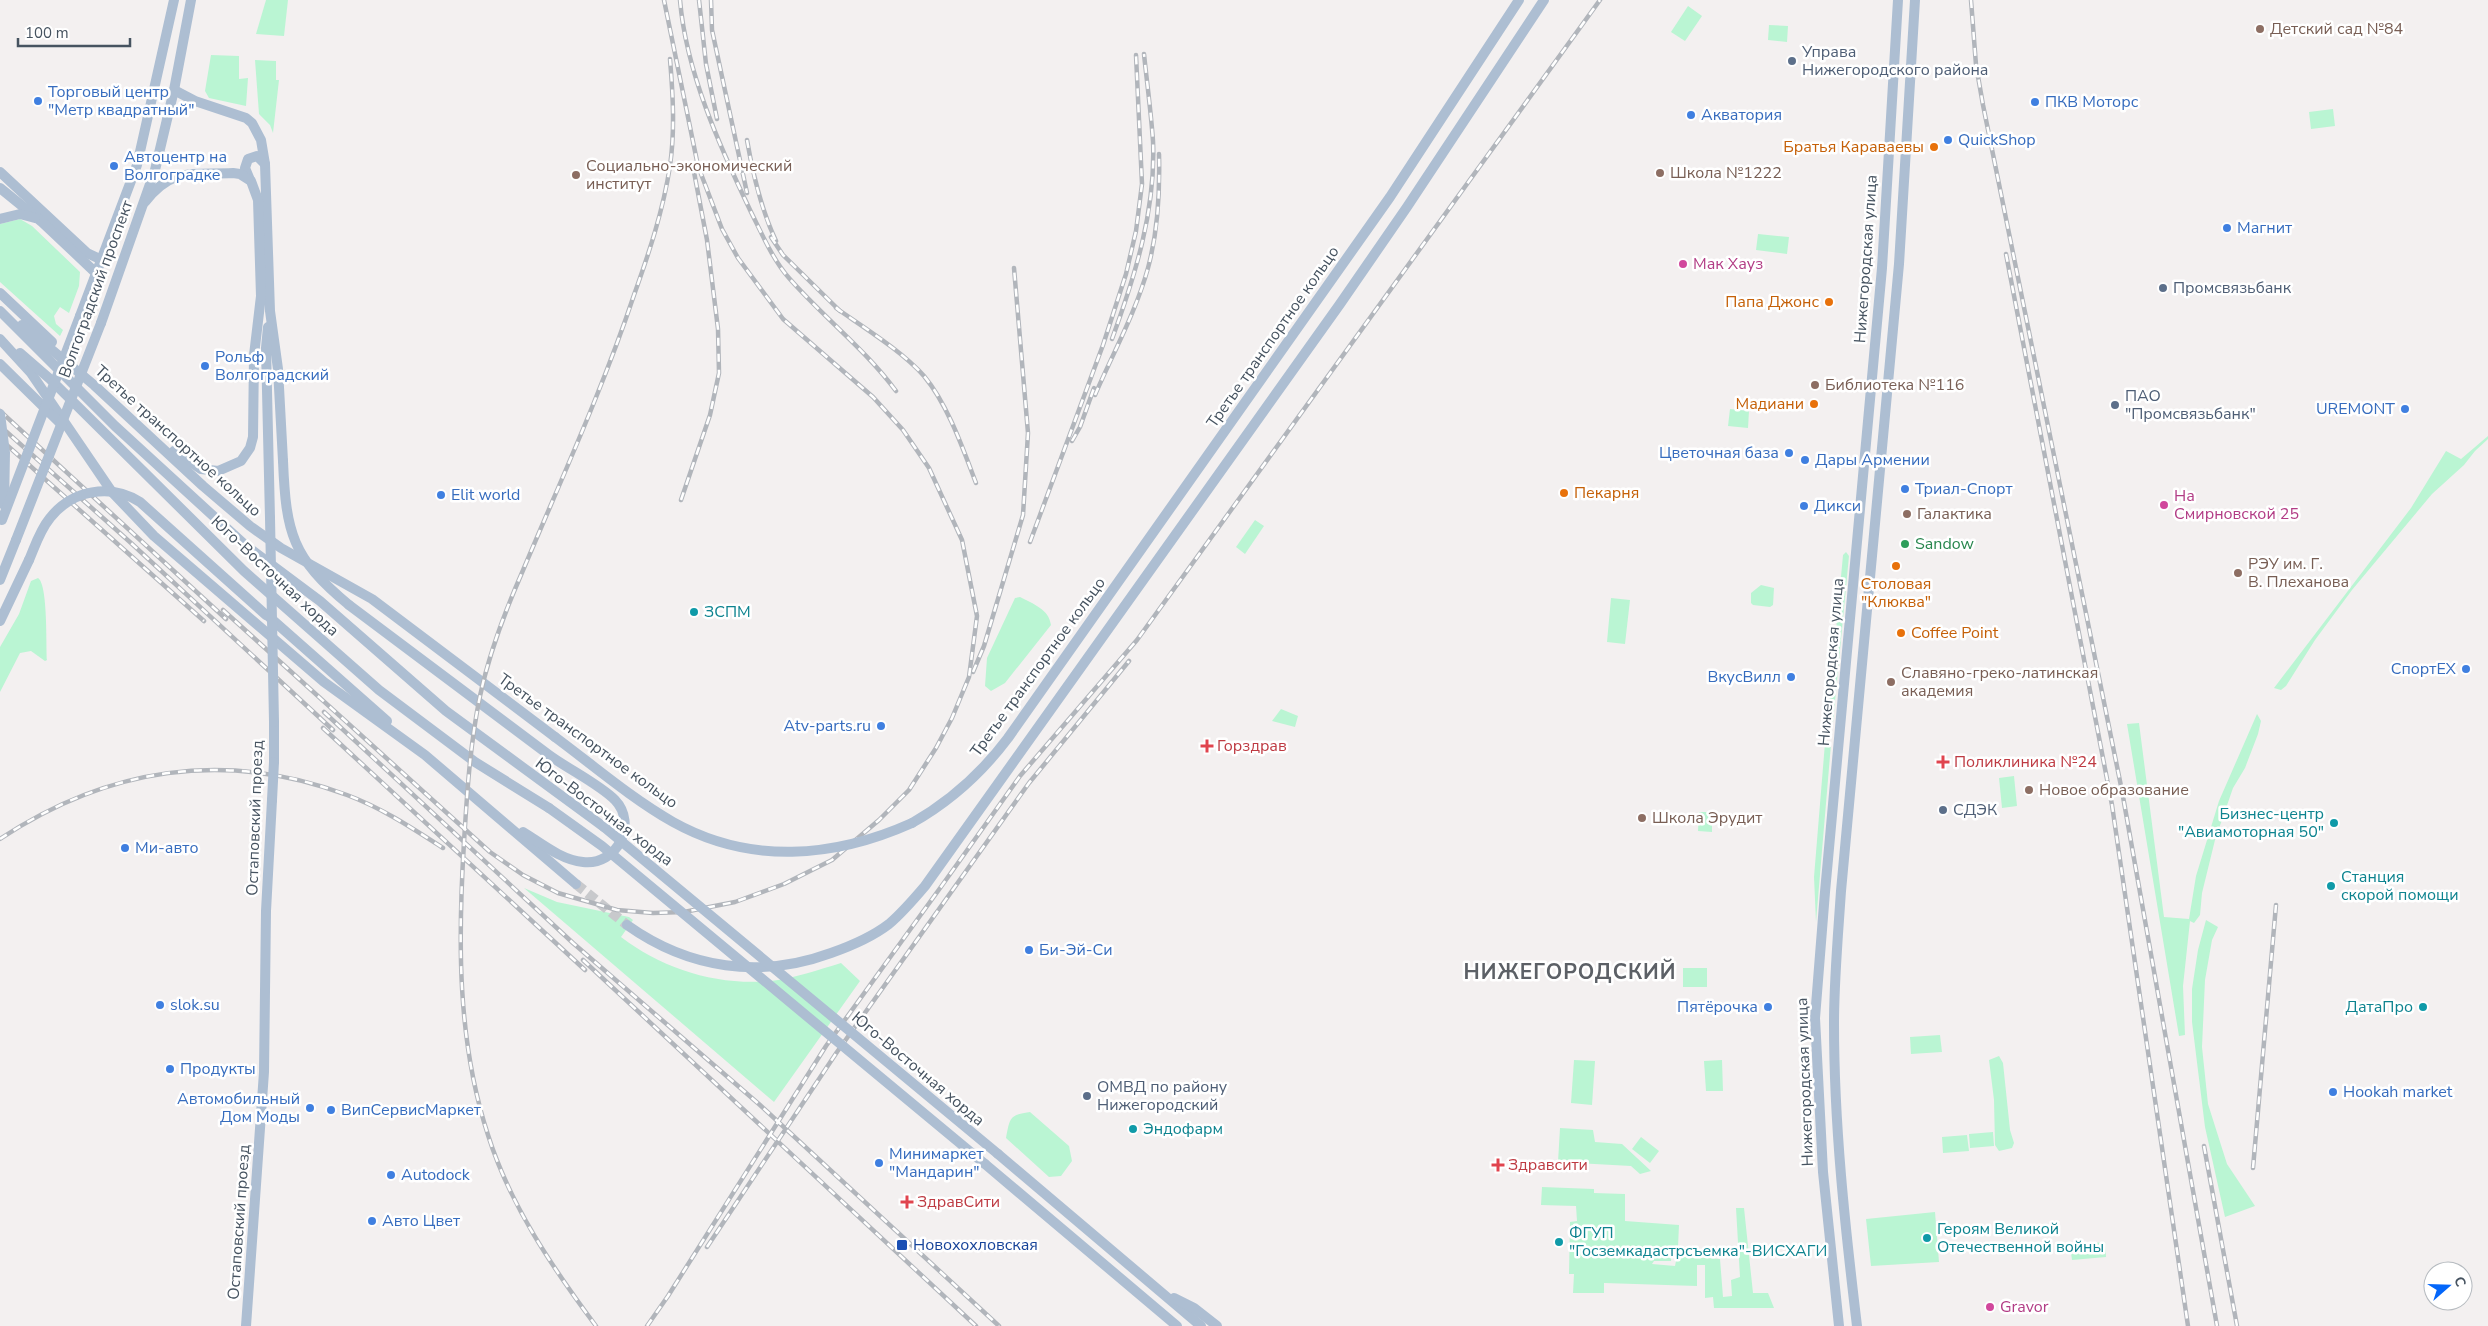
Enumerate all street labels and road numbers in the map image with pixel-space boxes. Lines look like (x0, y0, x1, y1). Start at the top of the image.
street label: Нижегородская улица (1849, 174, 1883, 344)
street label: Волгоградский проспект (54, 196, 139, 381)
street label: Третье транспортное кольцо (1202, 242, 1344, 432)
street label: Третье транспортное кольцо (90, 360, 266, 522)
street label: Юго-Восточная хорда (206, 511, 344, 641)
street label: Третье транспортное кольцо (965, 573, 1111, 761)
street label: Нижегородская улица (1813, 577, 1849, 747)
street label: Третье транспортное кольцо (494, 668, 682, 814)
street label: Остаповский проезд (241, 739, 269, 896)
street label: Юго-Восточная хорда (531, 753, 677, 871)
street label: Нижегородская улица (1791, 997, 1819, 1167)
street label: Юго-Восточная хорда (847, 1007, 989, 1131)
street label: Остаповский проезд (223, 1143, 255, 1300)

